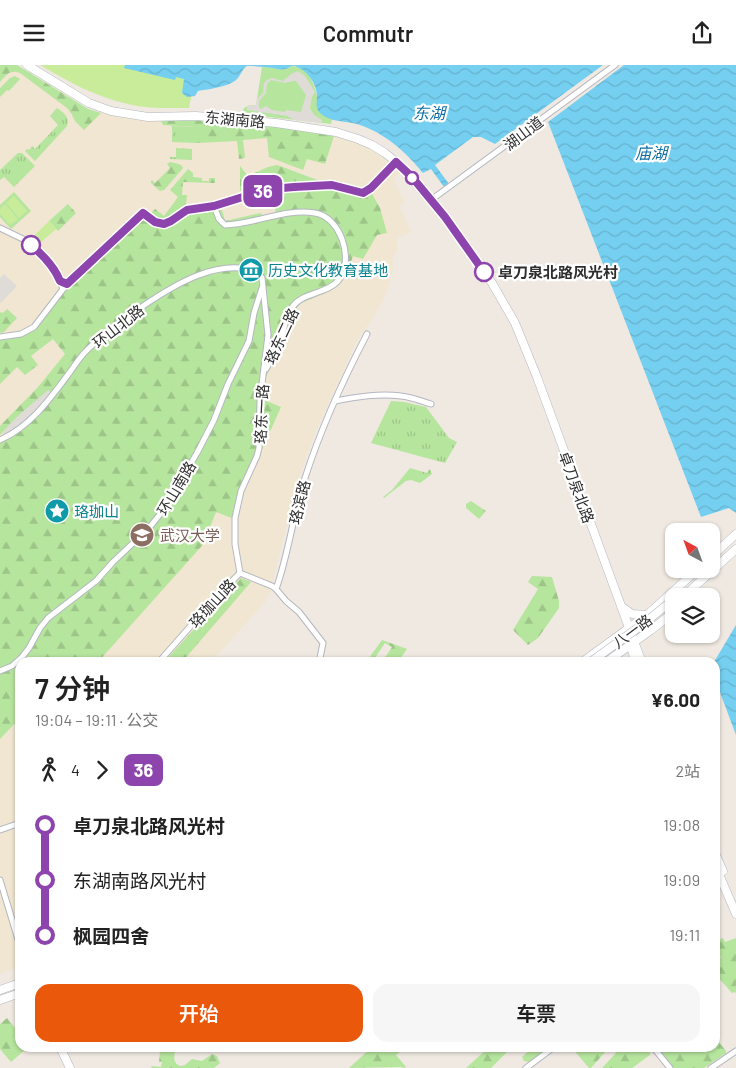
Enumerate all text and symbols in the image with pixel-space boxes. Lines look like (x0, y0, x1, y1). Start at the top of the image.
icon: menu (20, 19, 48, 47)
icon: share (688, 19, 716, 47)
text: Commutr (323, 20, 413, 46)
water label: 东湖 (413, 103, 448, 122)
street label: 东湖南路 (204, 107, 266, 131)
street label: 湖山道 (500, 112, 546, 154)
water label: 庙湖 (635, 143, 670, 162)
unlabelled marker (405, 171, 419, 185)
line badge: 36 (240, 175, 286, 207)
text: 36 (253, 180, 273, 202)
unlabelled marker (21, 235, 41, 255)
museum icon: 历史文化教育基地 (238, 257, 264, 283)
place label: 历史文化教育基地 (268, 261, 388, 279)
marker: 卓刀泉北路风光村 (474, 262, 494, 282)
place label: 卓刀泉北路风光村 (498, 263, 618, 281)
street label: 环山北路 (89, 300, 147, 352)
street label: 珞东二路 (260, 305, 302, 367)
street label: 珞东一路 (250, 384, 272, 444)
street label: 卓刀泉北路 (556, 449, 598, 525)
street label: 环山南路 (153, 458, 199, 518)
street label: 珞滨路 (285, 478, 313, 526)
place icon: 珞珈山 (44, 498, 70, 524)
place label: 珞珈山 (74, 502, 119, 520)
school or university icon: 武汉大学 (129, 522, 155, 548)
north arrow (665, 523, 720, 577)
map controls (665, 523, 720, 643)
place label: 武汉大学 (160, 526, 220, 544)
street label: 珞珈山路 (185, 575, 239, 631)
button: layers (665, 588, 720, 643)
street label: 八一路 (609, 610, 655, 652)
text: 7 分钟 (35, 671, 110, 705)
text: ¥6.00 (650, 688, 700, 711)
text: 19:04 – 19:11 · 公交 (35, 710, 158, 729)
icon: walk (35, 756, 63, 784)
icon: forward (88, 756, 116, 784)
text: 36 (134, 759, 153, 781)
text: 4 (71, 760, 80, 779)
text: 2站 (675, 761, 700, 780)
text: 卓刀泉北路风光村 (73, 814, 225, 837)
text: 19:08 (663, 815, 700, 834)
text: 东湖南路风光村 (73, 869, 206, 892)
text: 19:09 (663, 870, 700, 889)
text: 枫园四舍 (73, 924, 149, 947)
text: 19:11 (669, 925, 700, 944)
button: 开始 (35, 984, 363, 1042)
button: 车票 (373, 984, 700, 1042)

